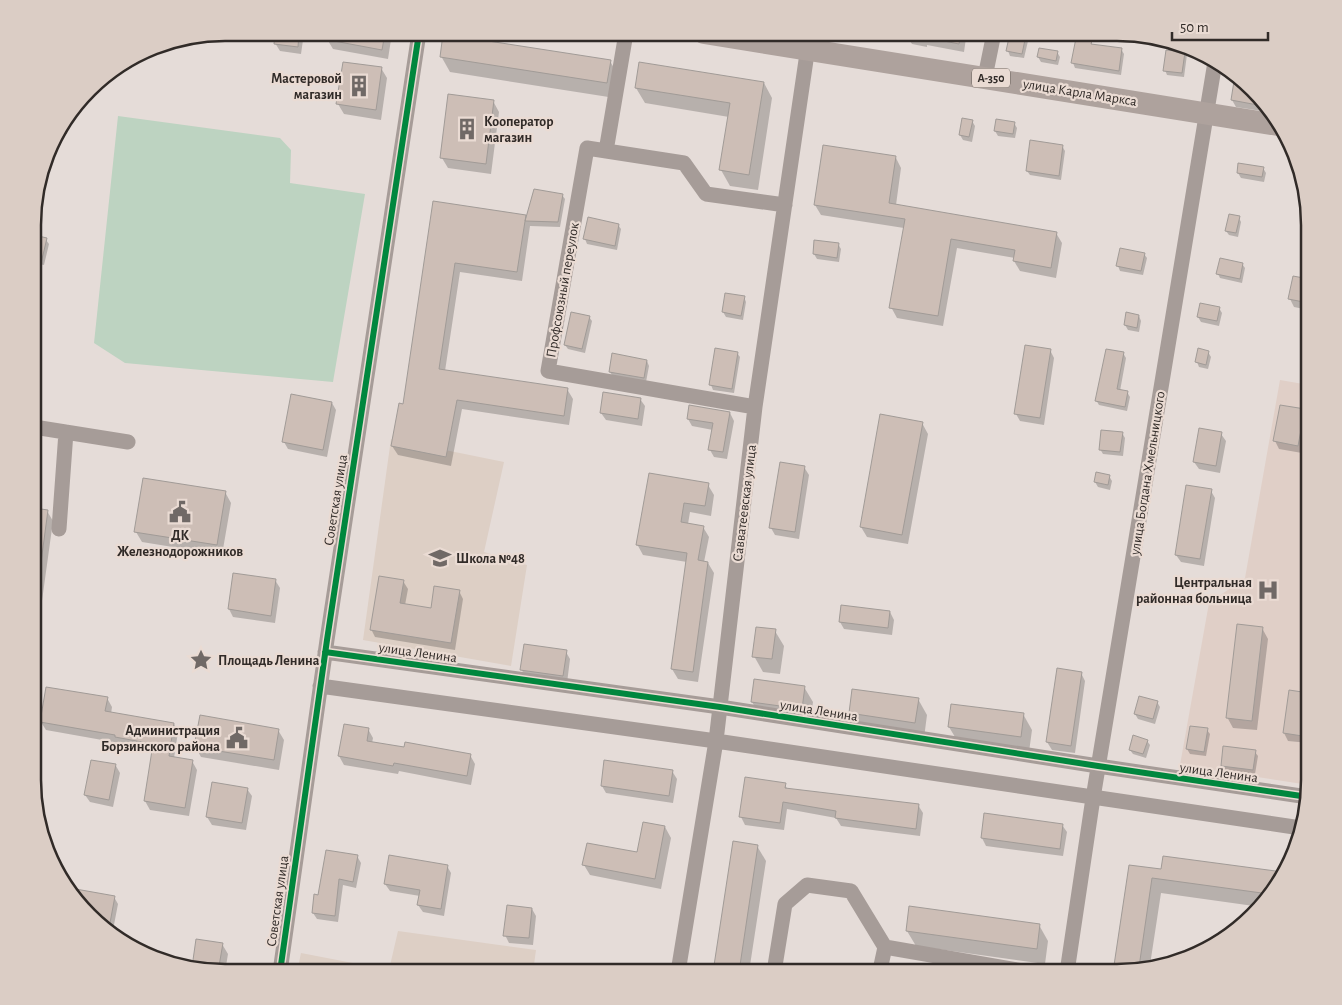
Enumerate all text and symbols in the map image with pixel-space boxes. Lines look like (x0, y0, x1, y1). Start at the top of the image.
scale bar (1172, 10, 1268, 42)
text: 50 m (1180, 20, 1209, 35)
road number: А-350 (972, 68, 1010, 88)
place label: Мастеровой магазин (271, 72, 342, 102)
building icon: Мастеровой магазин (346, 73, 372, 99)
street label: улица Карла Маркса (1021, 77, 1138, 109)
place label: Кооператор магазин (484, 115, 553, 145)
building icon: Кооператор магазин (454, 116, 480, 142)
street label: Профсоюзный переулок (544, 221, 582, 359)
street label: улица Богдана Хмельницкого (1128, 390, 1168, 557)
street label: Савватеевская улица (731, 443, 759, 562)
street label: Советская улица (322, 453, 350, 547)
public building icon: ДК Железнодорожников (167, 499, 193, 525)
place label: ДК Железнодорожников (117, 529, 243, 559)
school or university icon: Школа №48 (427, 545, 453, 571)
place label: Школа №48 (456, 552, 525, 566)
place label: Центральная районная больница (1136, 576, 1252, 606)
hospital icon: Центральная районная больница (1255, 577, 1281, 603)
street label: улица Ленина (377, 640, 458, 665)
place icon: Площадь Ленина (188, 647, 214, 673)
place label: Площадь Ленина (218, 654, 320, 668)
street label: улица Ленина (778, 698, 859, 724)
place label: Администрация Борзинского района (101, 724, 220, 754)
public building icon: Администрация Борзинского района (224, 725, 250, 751)
street label: улица Ленина (1178, 760, 1259, 785)
street label: Советская улица (265, 854, 291, 948)

